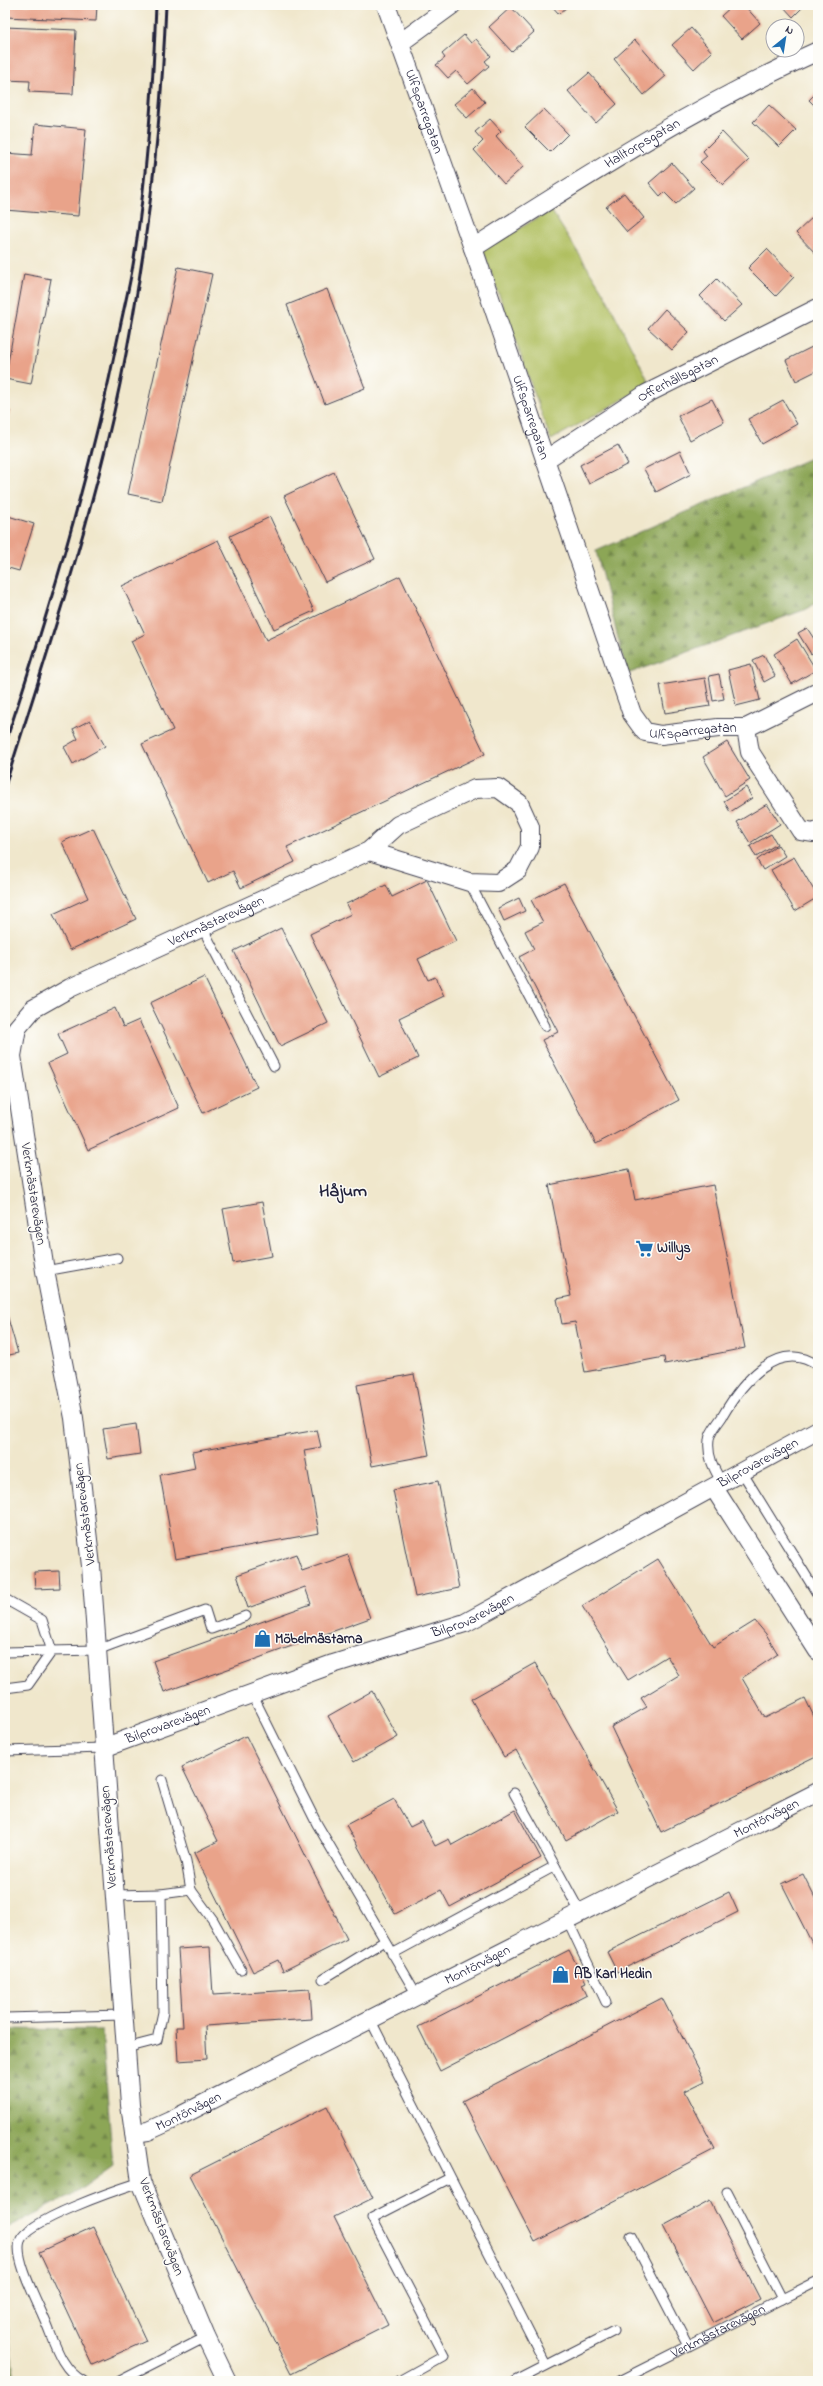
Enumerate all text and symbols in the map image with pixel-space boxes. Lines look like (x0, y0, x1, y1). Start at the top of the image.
north arrow (765, 18, 805, 58)
text: N (782, 21, 797, 39)
street label: Ulfsparregatan (399, 66, 449, 156)
street label: Halltorpsgatan (600, 113, 684, 174)
street label: Offerhällsgatan (633, 349, 722, 408)
street label: Ulfsparregatan (507, 372, 555, 462)
street label: Ulfsparregatan (647, 718, 737, 746)
street label: Verkmästarevägen (164, 890, 268, 953)
street label: Verkmästarevägen (13, 1140, 51, 1247)
district label: Håjum (319, 1179, 367, 1205)
supermarket icon: Willys (634, 1238, 654, 1258)
place label: Willys (657, 1238, 691, 1261)
street label: Bilprovarevägen (713, 1432, 802, 1494)
street label: Verkmästarevägen (68, 1461, 103, 1568)
street label: Bilprovarevägen (428, 1588, 518, 1644)
shop icon: Möbelmästarna (252, 1629, 272, 1649)
place label: Möbelmästarna (275, 1629, 363, 1650)
street label: Bilprovarevägen (121, 1699, 213, 1750)
street label: Verkmästarevägen (95, 1785, 124, 1890)
street label: Montörvägen (730, 1793, 803, 1844)
street label: Montörvägen (441, 1939, 514, 1990)
shop icon: AB Karl Hedin (551, 1964, 571, 1984)
place label: AB Karl Hedin (574, 1964, 652, 1985)
street label: Montörvägen (152, 2086, 225, 2137)
street label: Verkmästarevägen (131, 2174, 189, 2279)
street label: Verkmästarevägen (666, 2299, 769, 2364)

